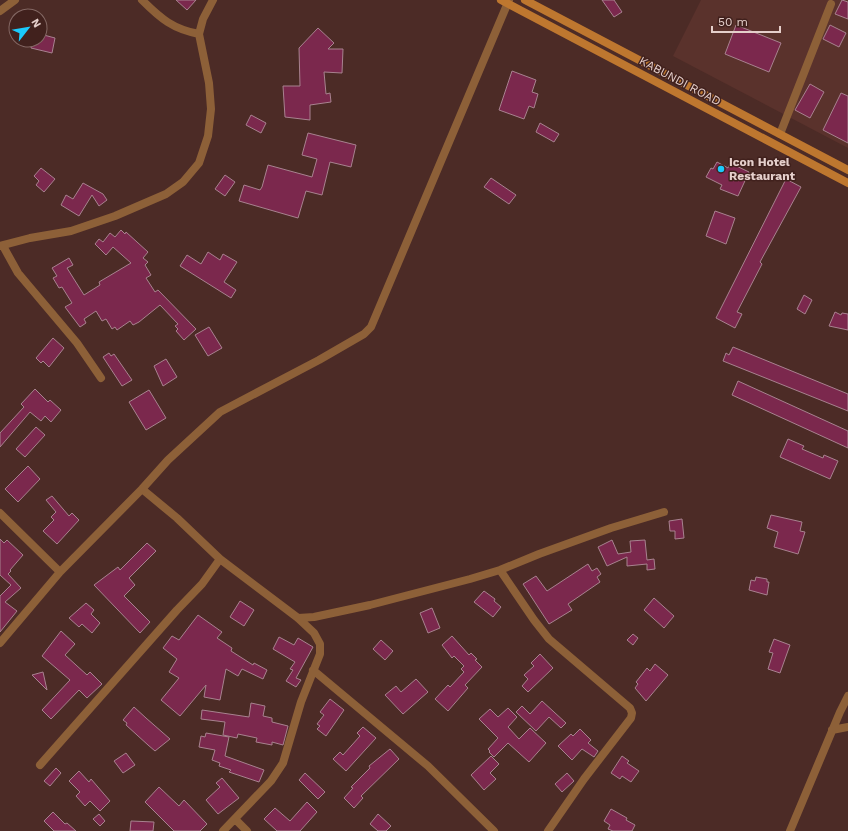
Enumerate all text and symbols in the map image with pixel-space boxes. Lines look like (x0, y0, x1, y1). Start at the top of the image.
north arrow (8, 8, 48, 48)
scale bar (712, 8, 780, 34)
text: 50 m (718, 15, 748, 29)
text: N (28, 16, 44, 30)
street label: KABUNDI ROAD (637, 54, 723, 108)
place label: Icon Hotel Restaurant (729, 155, 796, 183)
marker: Icon Hotel Restaurant (716, 164, 726, 174)

